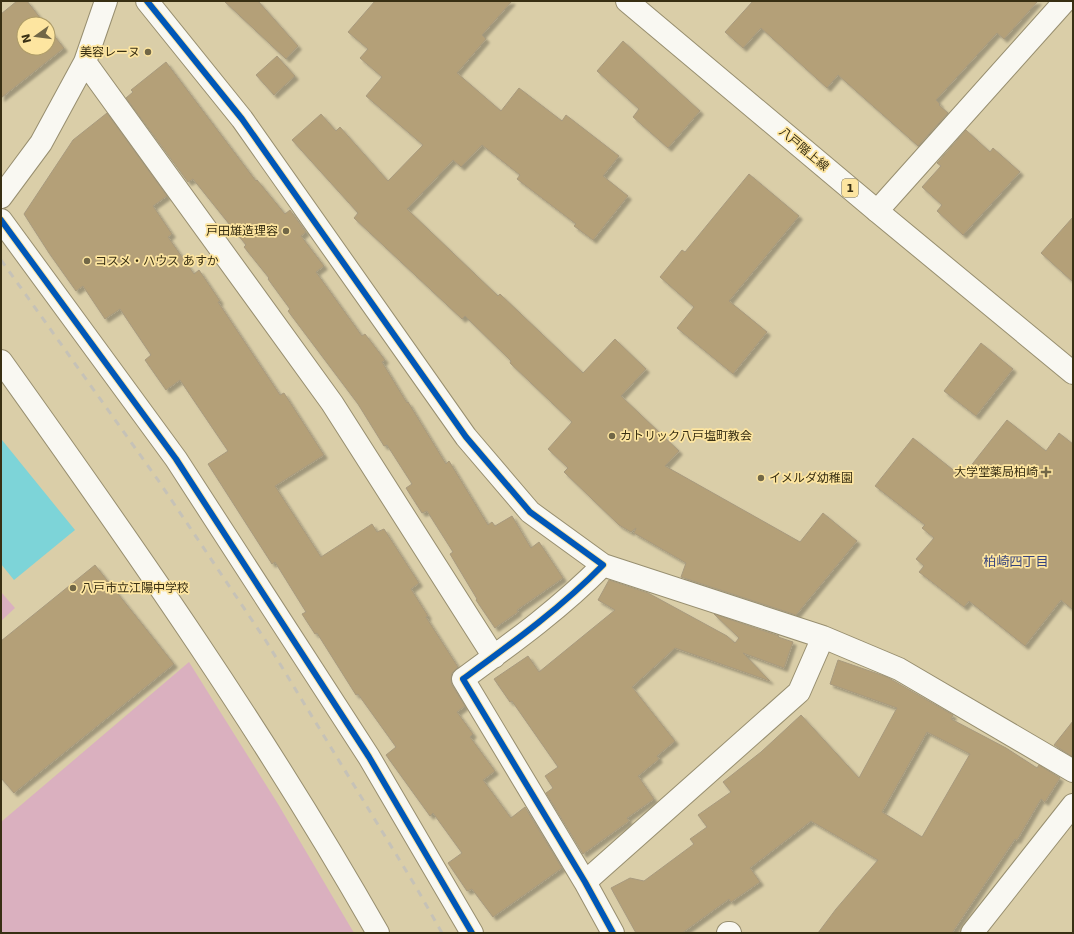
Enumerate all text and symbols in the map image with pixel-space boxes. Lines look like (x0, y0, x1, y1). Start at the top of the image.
north arrow (16, 16, 56, 56)
text: N (19, 32, 34, 44)
place label: 美容レーヌ (80, 45, 140, 59)
marker: 美容レーヌ (143, 47, 153, 57)
street label: 八戸階上線 (777, 124, 831, 174)
road number: 1 (842, 179, 858, 197)
place label: 戸田雄造理容 (206, 224, 278, 238)
marker: 戸田雄造理容 (281, 226, 291, 236)
place label: コスメ・ハウス あすか (95, 254, 219, 268)
marker: コスメ・ハウス あすか (82, 256, 92, 266)
place label: カトリック八戸塩町教会 (620, 429, 752, 443)
marker: カトリック八戸塩町教会 (607, 431, 617, 441)
place label: 大学堂薬局柏崎 (954, 465, 1038, 479)
marker: 大学堂薬局柏崎 (1041, 467, 1051, 477)
place label: イメルダ幼稚園 (769, 471, 853, 485)
marker: イメルダ幼稚園 (756, 473, 766, 483)
district label: 柏崎四丁目 (983, 554, 1049, 569)
place label: 八戸市立江陽中学校 (81, 581, 189, 595)
marker: 八戸市立江陽中学校 (68, 583, 78, 593)

